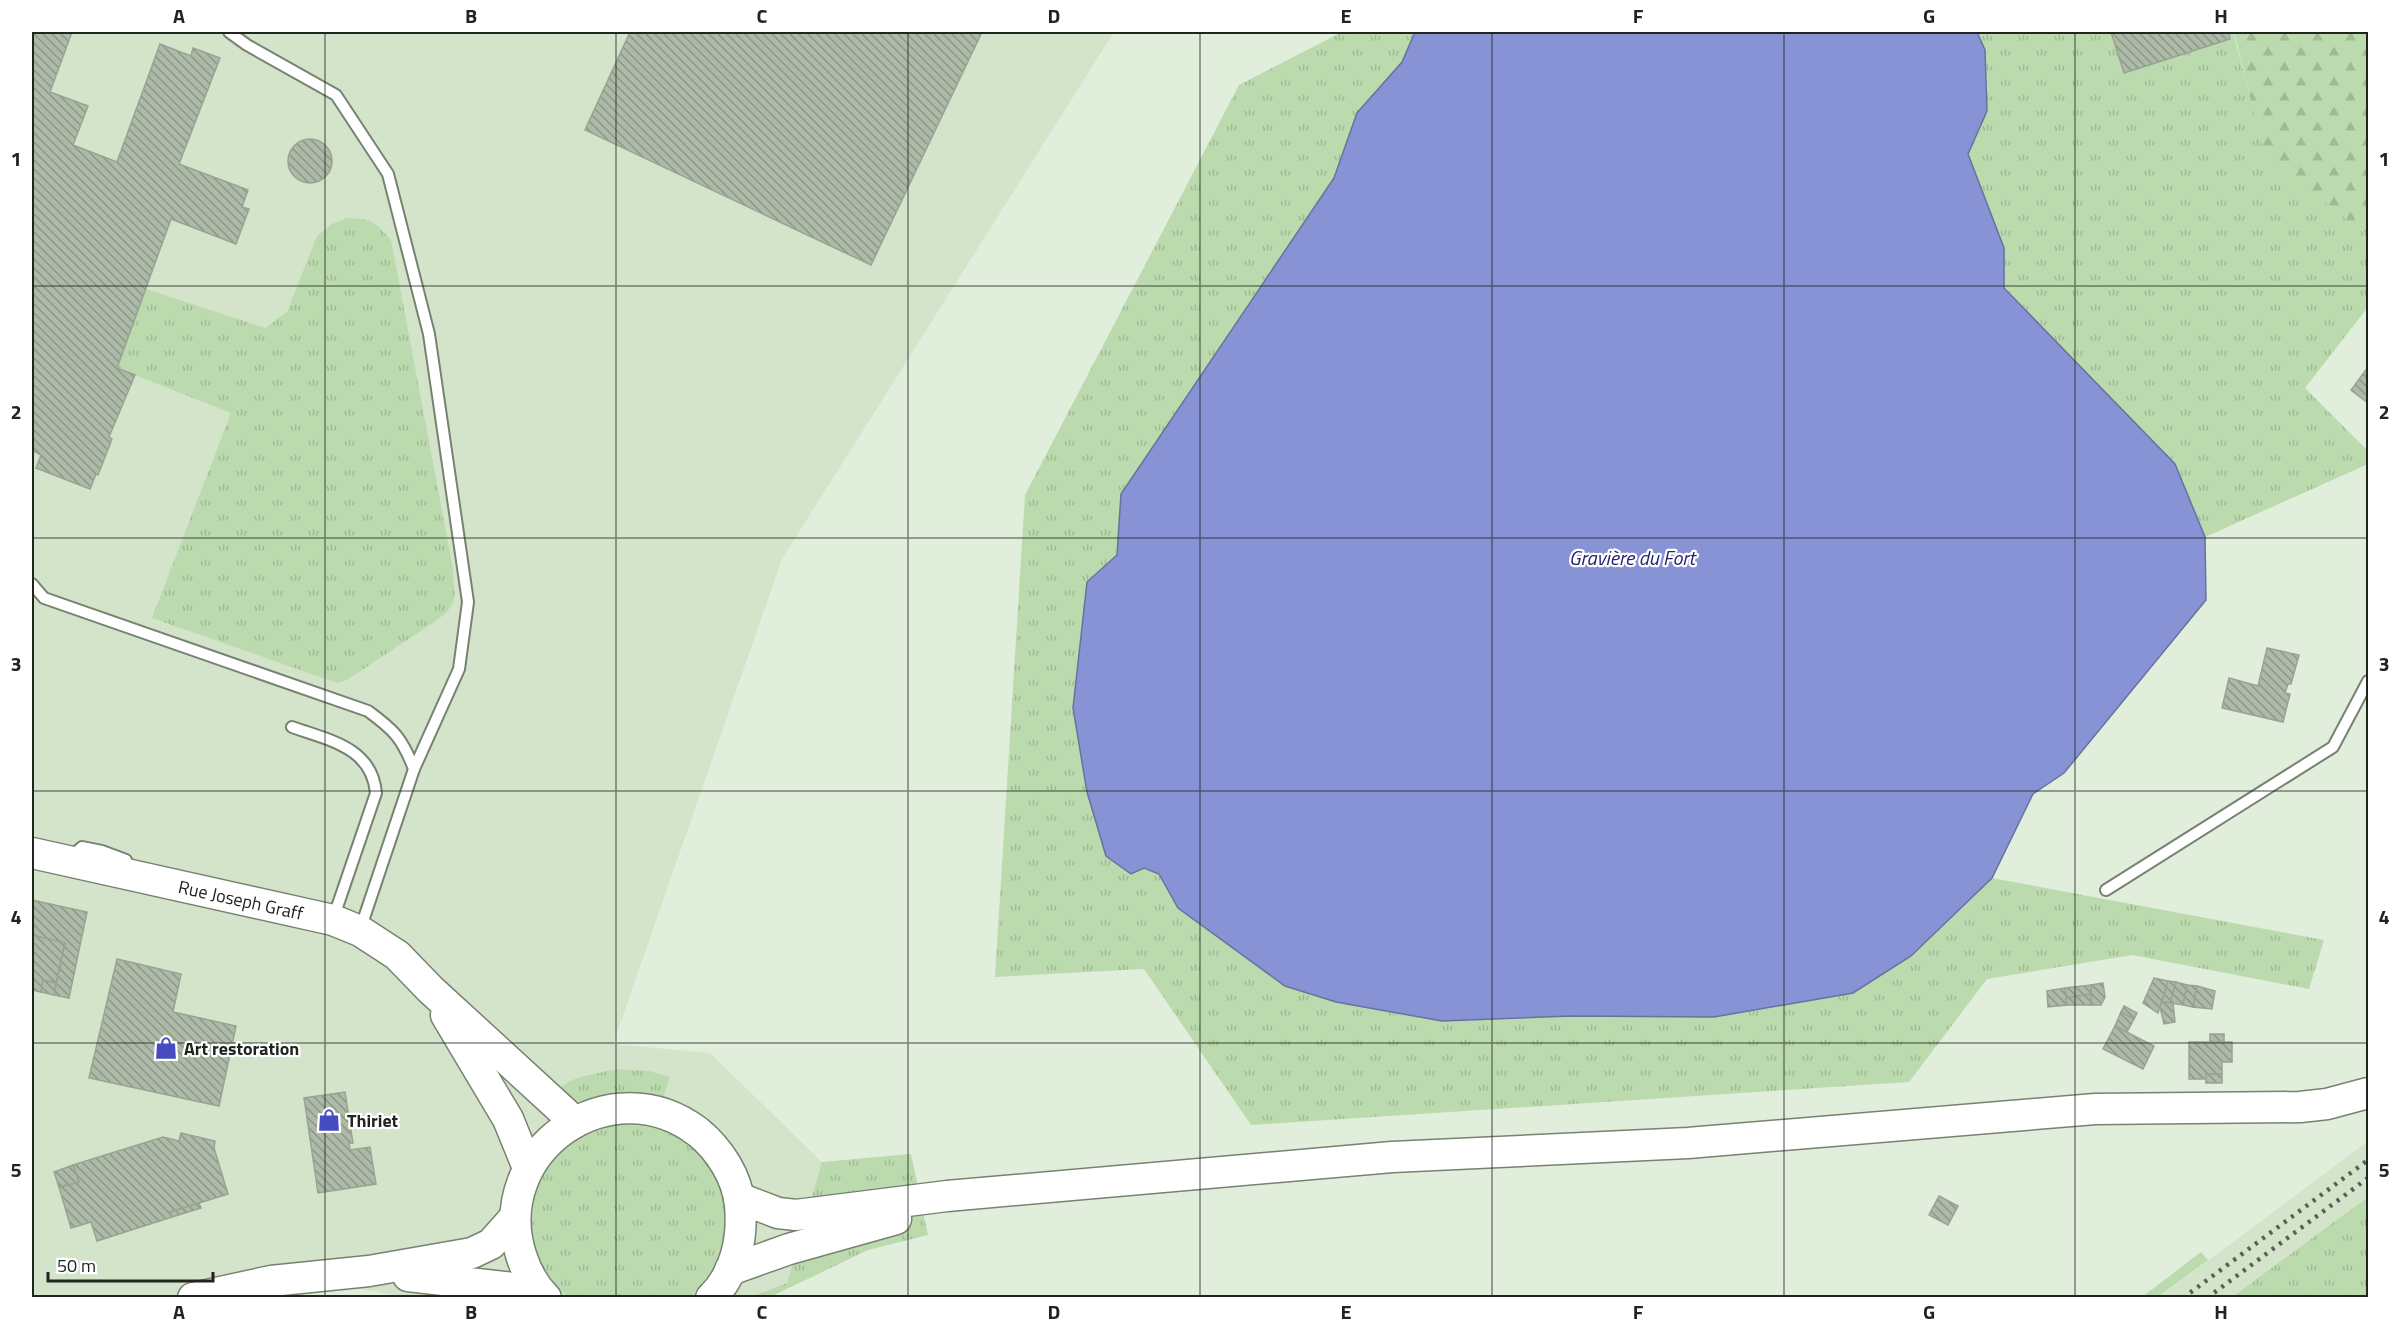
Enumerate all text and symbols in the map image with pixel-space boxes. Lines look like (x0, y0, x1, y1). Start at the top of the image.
text: A (173, 0, 185, 31)
text: B (465, 0, 477, 31)
text: C (757, 0, 768, 31)
text: D (1048, 0, 1060, 31)
text: E (1340, 0, 1352, 31)
text: F (1633, 0, 1644, 31)
text: G (1923, 0, 1935, 31)
text: H (2214, 0, 2228, 31)
text: 1 (10, 143, 22, 174)
text: 1 (2378, 143, 2390, 174)
text: 2 (10, 396, 22, 427)
text: 2 (2378, 396, 2390, 427)
water label: Gravière du Fort (1569, 542, 1698, 573)
text: 3 (10, 648, 22, 679)
text: 3 (2378, 648, 2390, 679)
street label: Rue Joseph Graff (176, 872, 306, 927)
text: 4 (10, 901, 22, 932)
text: 4 (2378, 901, 2390, 932)
shop icon: Art restoration (153, 1035, 179, 1061)
place label: Art restoration (184, 1035, 299, 1062)
shop icon: Thiriet (316, 1107, 342, 1133)
place label: Thiriet (347, 1107, 399, 1134)
text: 5 (10, 1154, 22, 1185)
text: 5 (2378, 1154, 2390, 1185)
scale bar (48, 1245, 213, 1283)
text: 50 m (57, 1252, 96, 1279)
text: A (173, 1296, 185, 1327)
text: B (465, 1296, 477, 1327)
text: C (757, 1296, 768, 1327)
text: D (1048, 1296, 1060, 1327)
text: E (1340, 1296, 1352, 1327)
text: F (1633, 1296, 1644, 1327)
text: G (1923, 1296, 1935, 1327)
text: H (2214, 1296, 2228, 1327)

